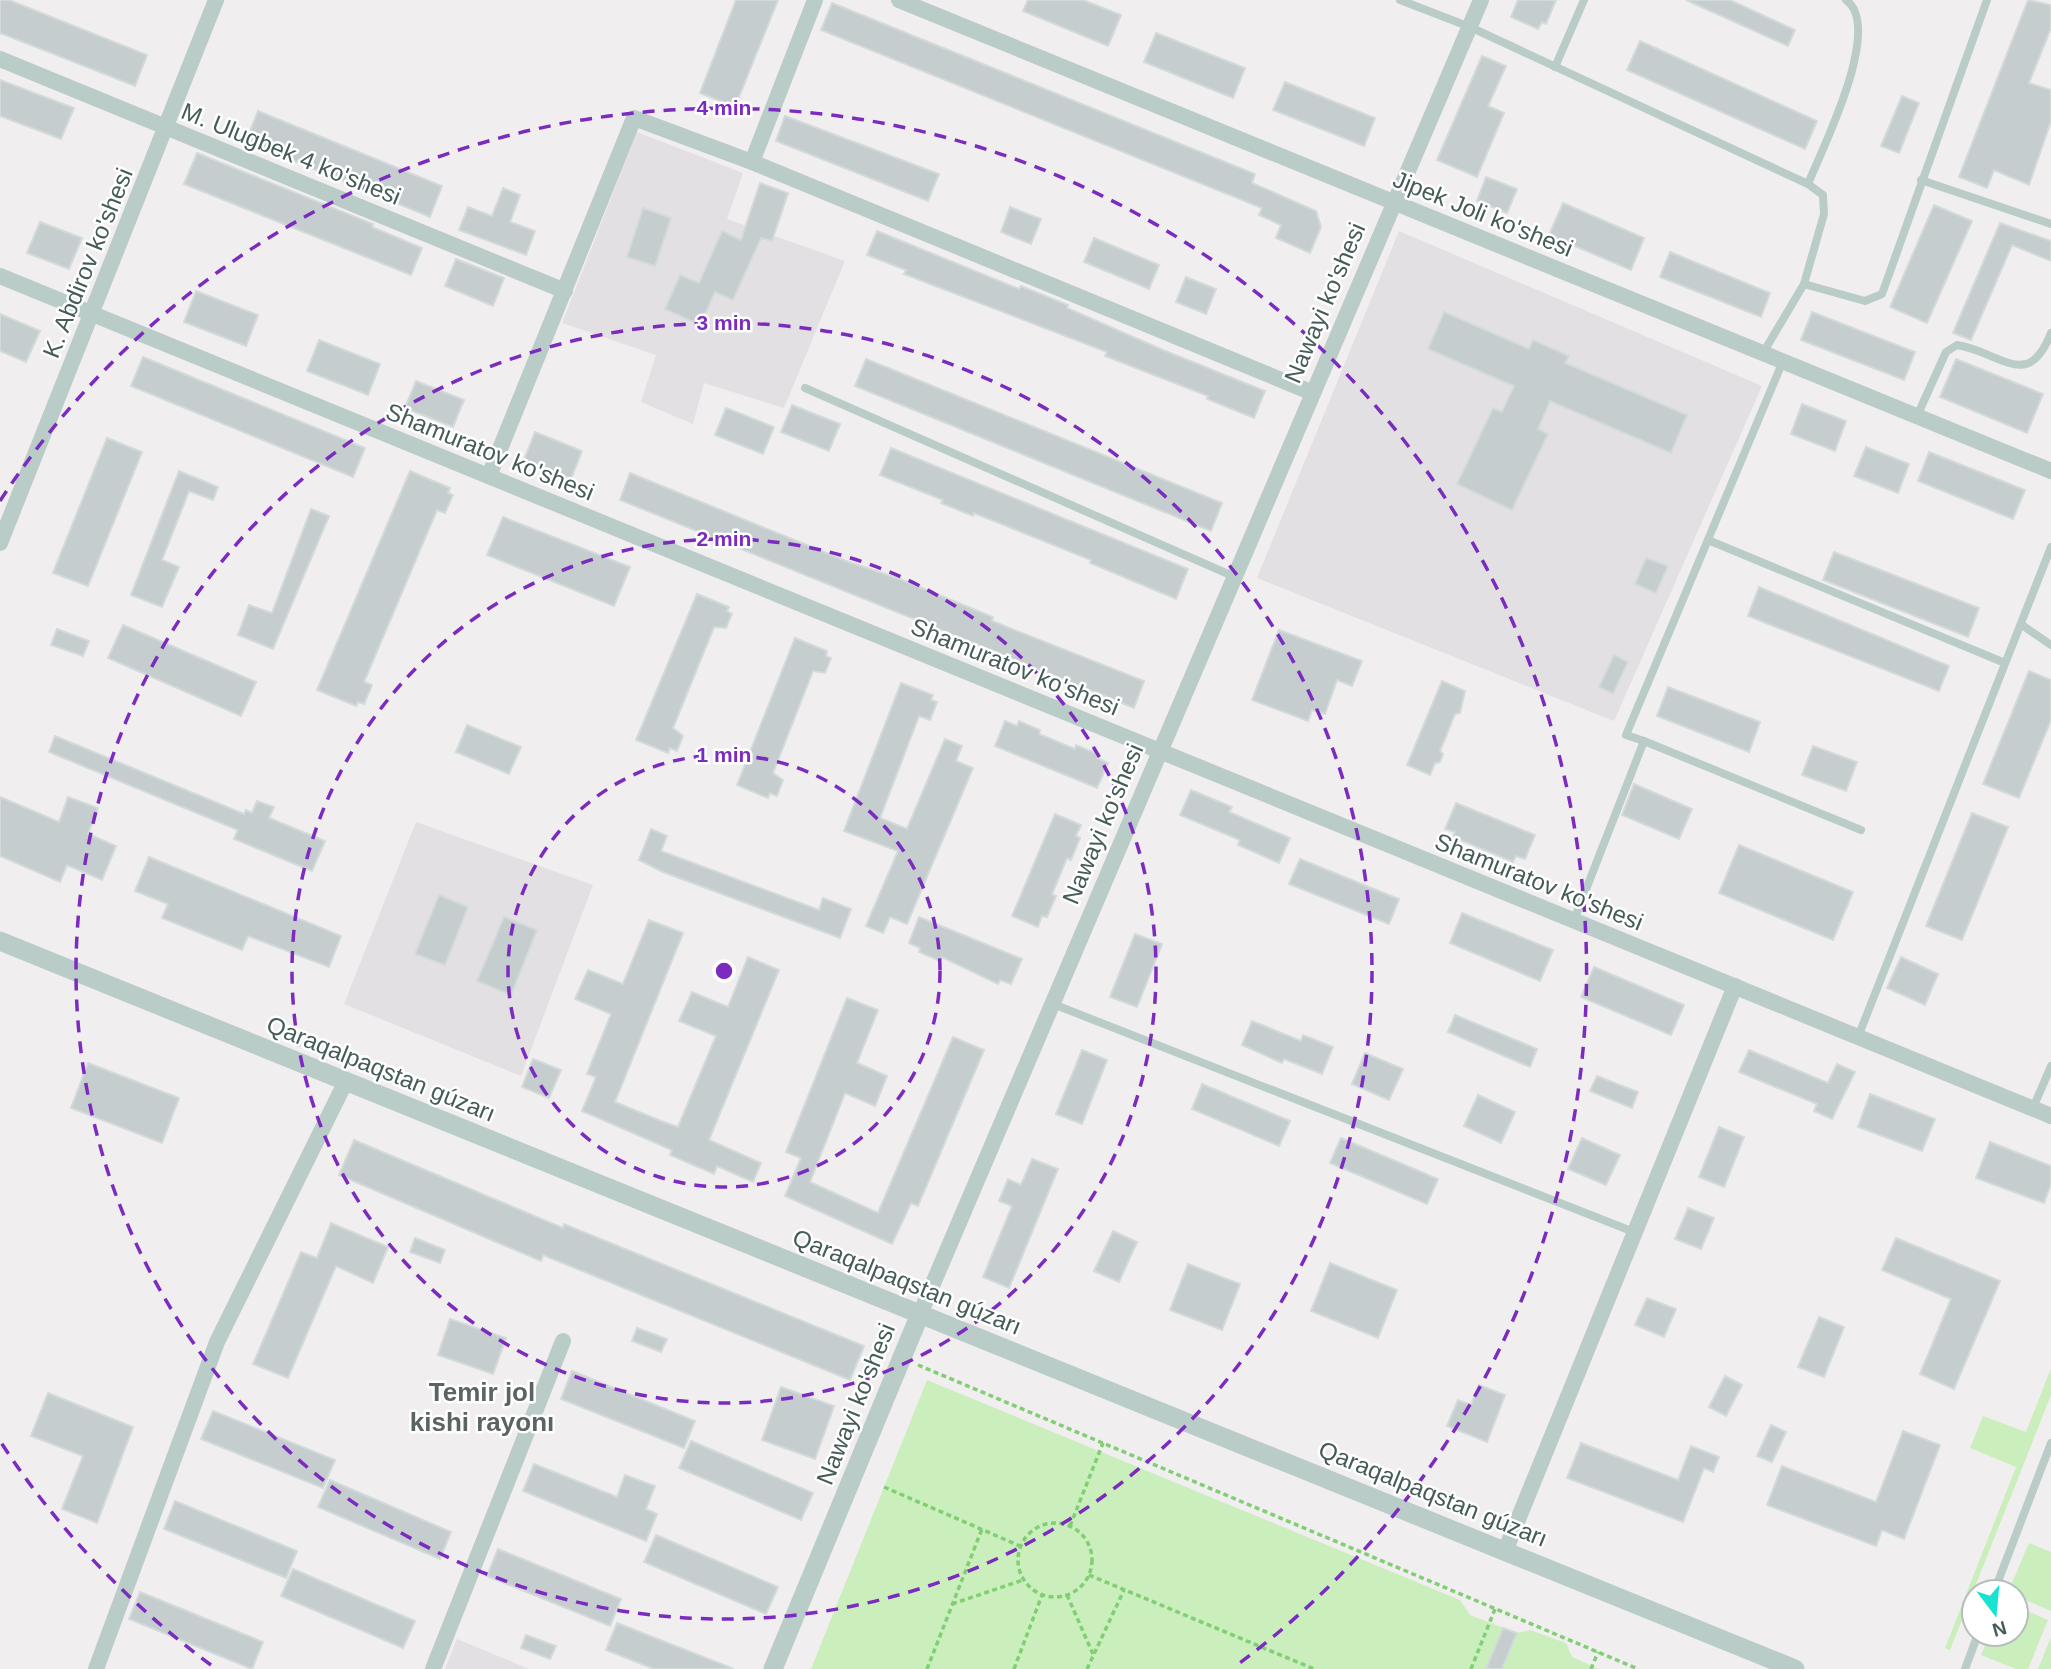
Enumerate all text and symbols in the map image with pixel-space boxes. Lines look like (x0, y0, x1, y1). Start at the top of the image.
text: 4 min (697, 96, 751, 119)
street label: M. Ulugbek 4 ko'shesi (178, 97, 405, 210)
street label: K. Abdirov ko'shesi (37, 164, 138, 362)
street label: Jipek Joli ko'shesi (1389, 165, 1577, 262)
street label: Nawayi ko'shesi (1279, 219, 1370, 387)
text: 3 min (697, 311, 751, 334)
street label: Shamuratov ko'shesi (382, 397, 598, 506)
text: 2 min (697, 527, 751, 550)
street label: Shamuratov ko'shesi (907, 612, 1123, 721)
street label: Nawayi ko'shesi (1057, 740, 1148, 908)
text: 1 min (697, 743, 751, 766)
street label: Shamuratov ko'shesi (1431, 827, 1647, 936)
centre of rings (712, 959, 736, 983)
street label: Qaraqalpaqstan gúzarı (263, 1010, 499, 1127)
street label: Qaraqalpaqstan gúzarı (789, 1223, 1025, 1340)
street label: Nawayi ko'shesi (811, 1319, 900, 1488)
district label: Temir jol kishi rayonı (410, 1377, 554, 1437)
street label: Qaraqalpaqstan gúzarı (1315, 1435, 1551, 1552)
north arrow (1960, 1578, 2030, 1648)
text: N (1990, 1617, 2009, 1641)

